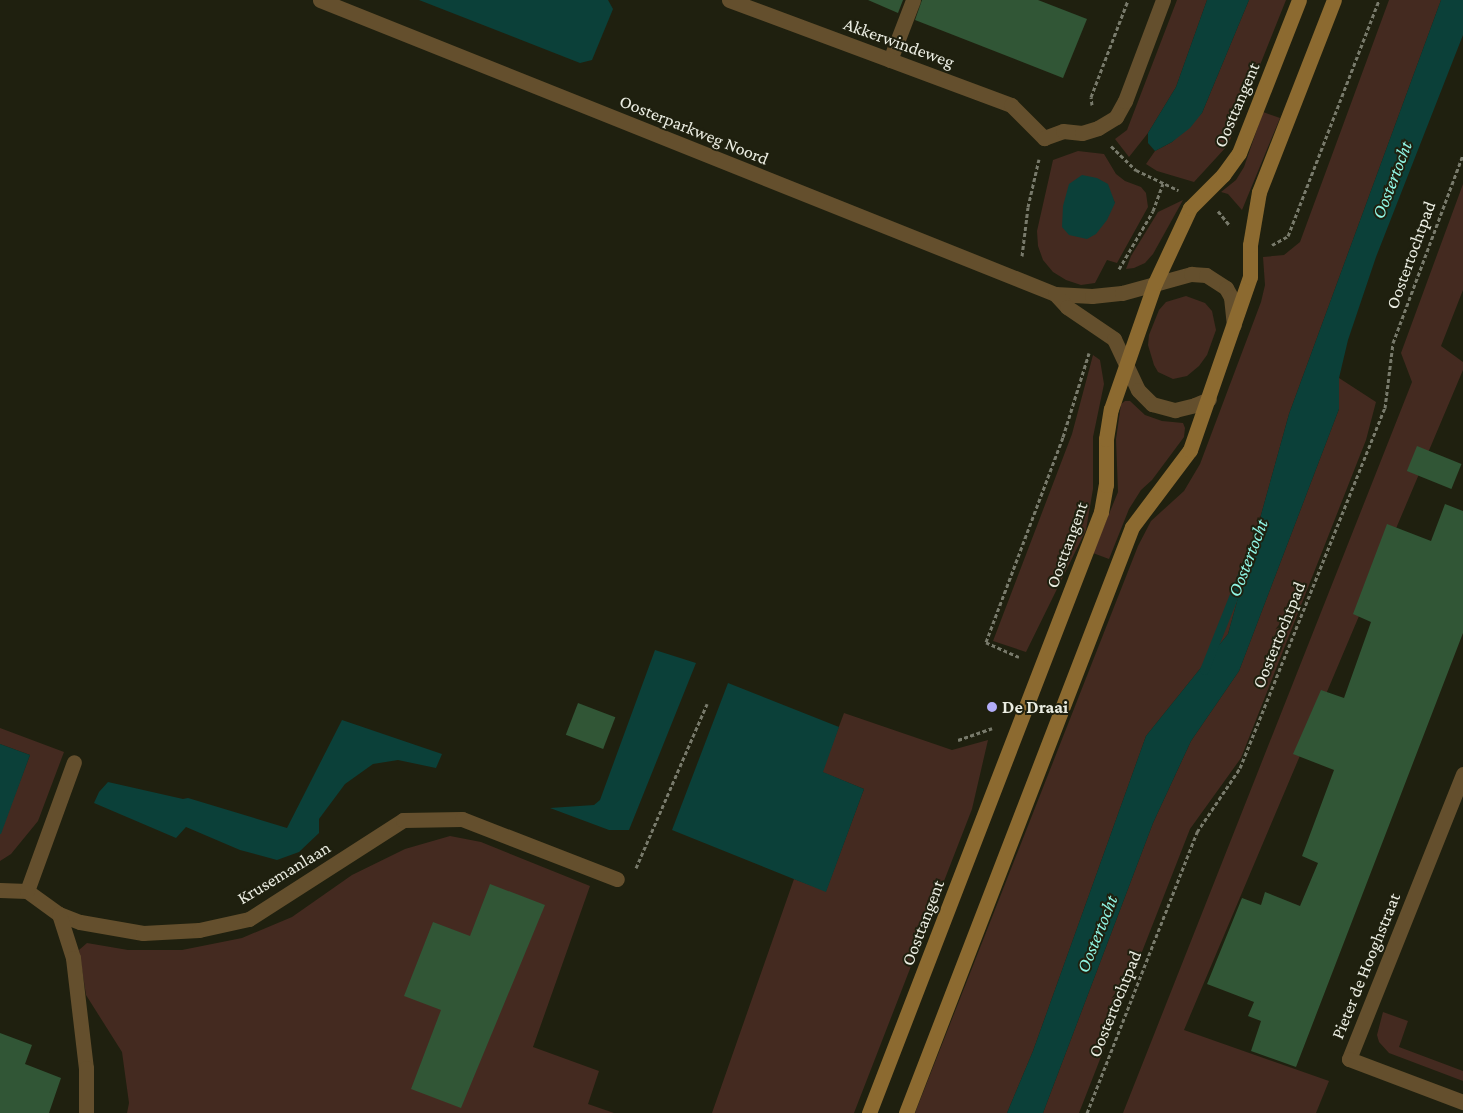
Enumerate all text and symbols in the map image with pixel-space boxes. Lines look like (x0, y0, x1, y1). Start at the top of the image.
street label: Akkerwindeweg (841, 13, 957, 73)
street label: Oosttangent (1209, 59, 1265, 151)
street label: Oosterparkweg Noord (616, 90, 772, 170)
water label: Oostertocht (1367, 138, 1417, 222)
street label: Oostertochtpad (1381, 198, 1441, 312)
street label: Oosttangent (1041, 499, 1093, 591)
water label: Oostertocht (1223, 516, 1273, 600)
street label: Oostertochtpad (1248, 578, 1310, 692)
place label: De Draai (1002, 696, 1068, 718)
marker: De Draai (986, 701, 998, 713)
street label: Krusemanlaan (234, 837, 334, 909)
street label: Oosttangent (897, 877, 949, 969)
street label: Pieter de Hooghstraat (1327, 890, 1405, 1042)
water label: Oostertocht (1071, 892, 1123, 976)
street label: Oostertochtpad (1084, 947, 1146, 1061)

